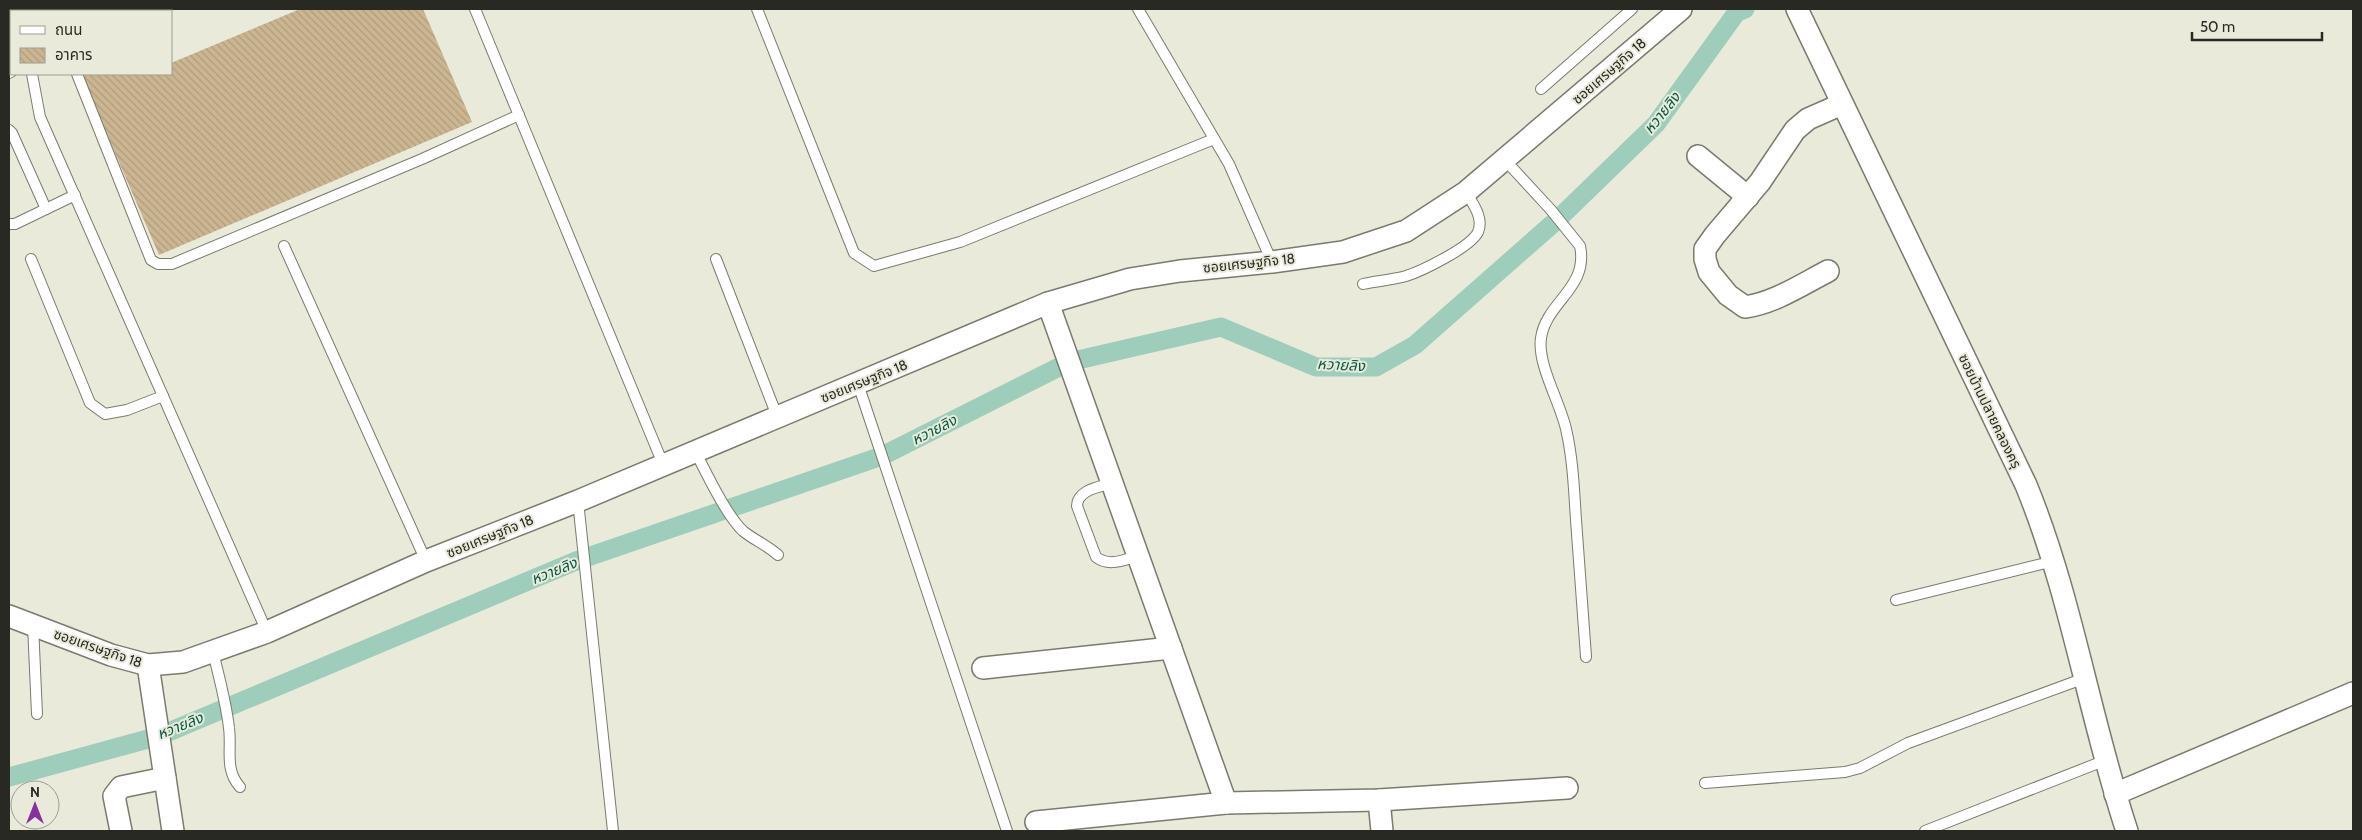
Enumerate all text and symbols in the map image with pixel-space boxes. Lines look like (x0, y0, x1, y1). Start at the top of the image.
legend (10, 10, 172, 75)
scale bar (2192, 10, 2322, 42)
text: 50 m (2200, 18, 2235, 36)
text: ถนน (55, 21, 82, 39)
street label: ซอยเศรษฐกิจ 18 (1568, 34, 1650, 108)
text: อาคาร (55, 46, 92, 64)
water label: หวายลิง (1640, 88, 1685, 137)
street label: ซอยเศรษฐกิจ 18 (1202, 249, 1296, 277)
street label: ซอยบ้านปลายคลองครุ (1955, 351, 2026, 471)
street label: ซอยเศรษฐกิจ 18 (818, 355, 910, 407)
water label: หวายลิง (1317, 355, 1366, 375)
water label: หวายลิง (909, 411, 960, 449)
street label: ซอยเศรษฐกิจ 18 (444, 510, 536, 562)
water label: หวายลิง (528, 553, 580, 588)
street label: ซอยเศรษฐกิจ 18 (51, 624, 145, 672)
water label: หวายลิง (154, 708, 206, 743)
north arrow (10, 780, 60, 830)
text: N (30, 783, 40, 801)

